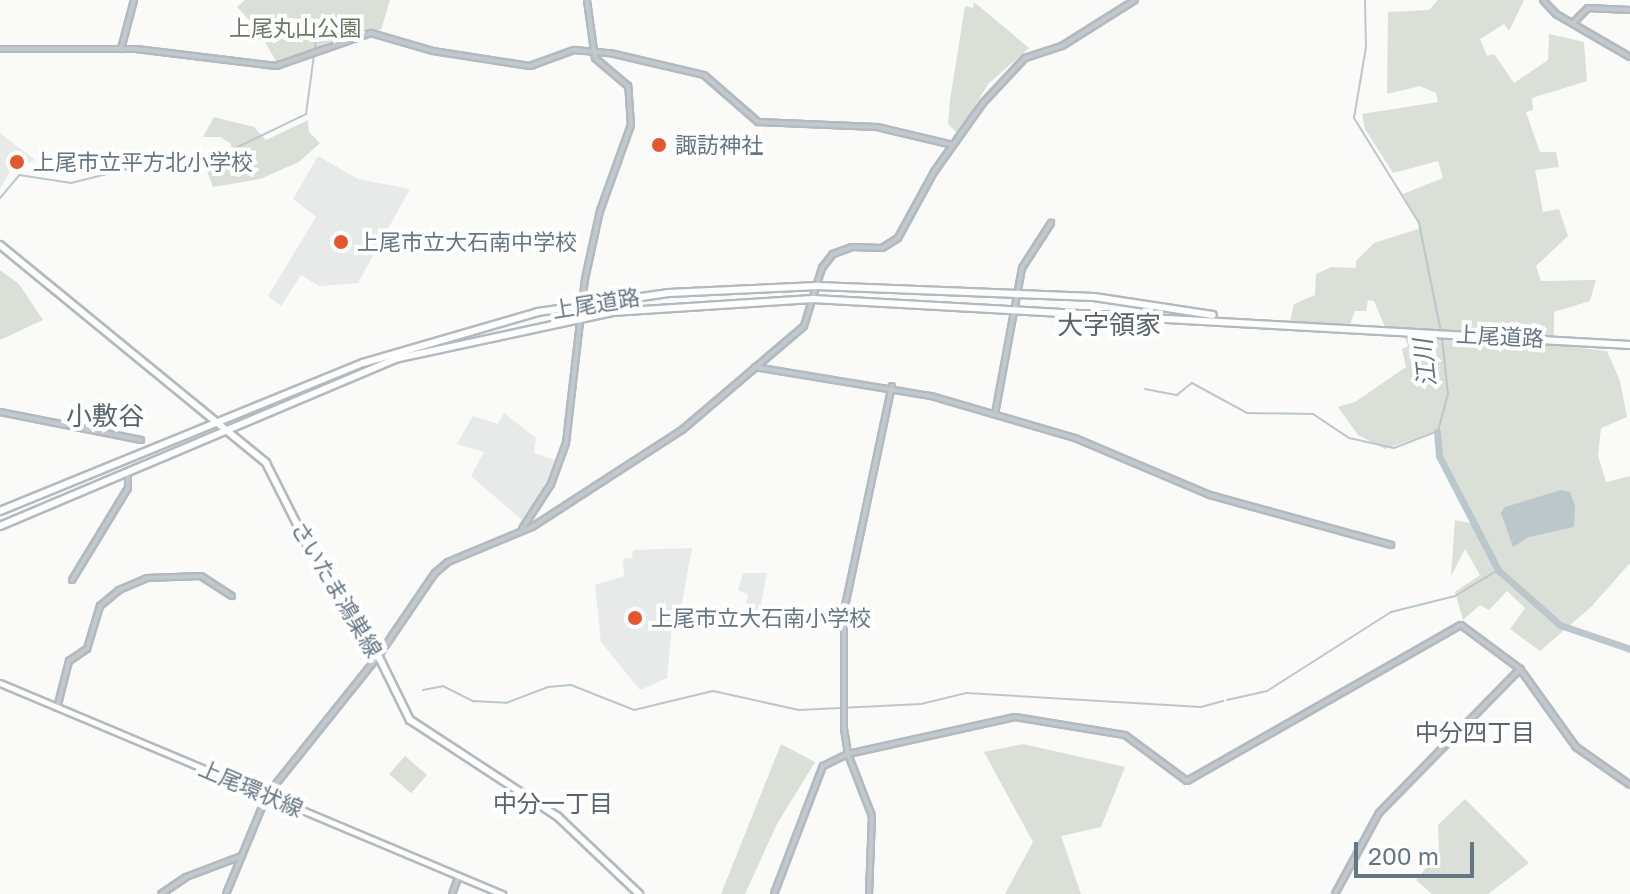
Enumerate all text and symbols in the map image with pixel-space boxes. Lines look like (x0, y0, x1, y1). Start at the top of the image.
park label: 上尾丸山公園 (229, 15, 361, 41)
place label: 諏訪神社 (675, 132, 763, 158)
marker: 諏訪神社 (650, 136, 668, 154)
place label: 上尾市立平方北小学校 (33, 149, 253, 175)
marker: 上尾市立平方北小学校 (8, 153, 26, 171)
place label: 上尾市立大石南中学校 (357, 229, 577, 255)
marker: 上尾市立大石南中学校 (332, 233, 350, 251)
street label: 上尾道路 (550, 283, 642, 323)
district label: 大字領家 (1057, 309, 1161, 341)
street label: 上尾道路 (1455, 321, 1545, 351)
water label: 江川 (1407, 338, 1441, 388)
district label: 小敷谷 (66, 400, 144, 432)
street label: さいたま鴻巣線 (286, 516, 388, 662)
place label: 上尾市立大石南小学校 (651, 605, 871, 631)
marker: 上尾市立大石南小学校 (626, 609, 644, 627)
district label: 中分四丁目 (1415, 718, 1535, 746)
street label: 上尾環状線 (195, 754, 307, 822)
district label: 中分一丁目 (493, 789, 613, 817)
scale bar (1358, 826, 1478, 876)
text: 200 m (1368, 841, 1439, 870)

